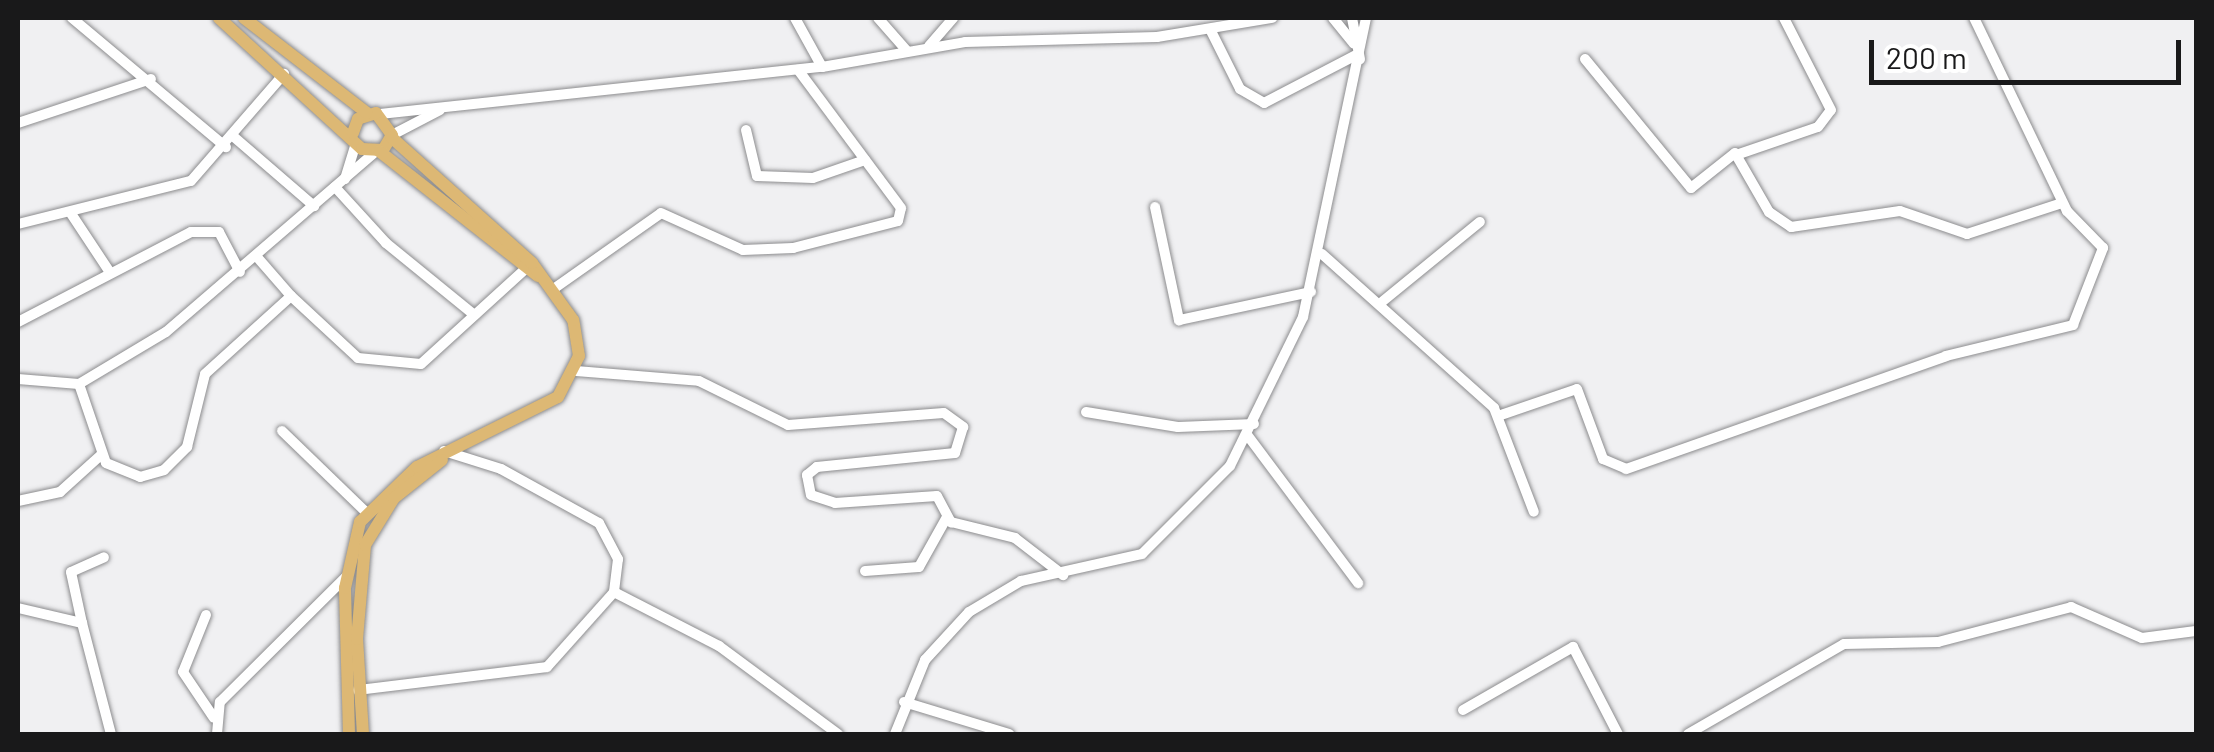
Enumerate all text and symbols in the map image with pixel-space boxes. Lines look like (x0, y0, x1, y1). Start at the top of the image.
scale bar (1874, 20, 2186, 82)
text: 200 m (1886, 39, 1967, 75)

